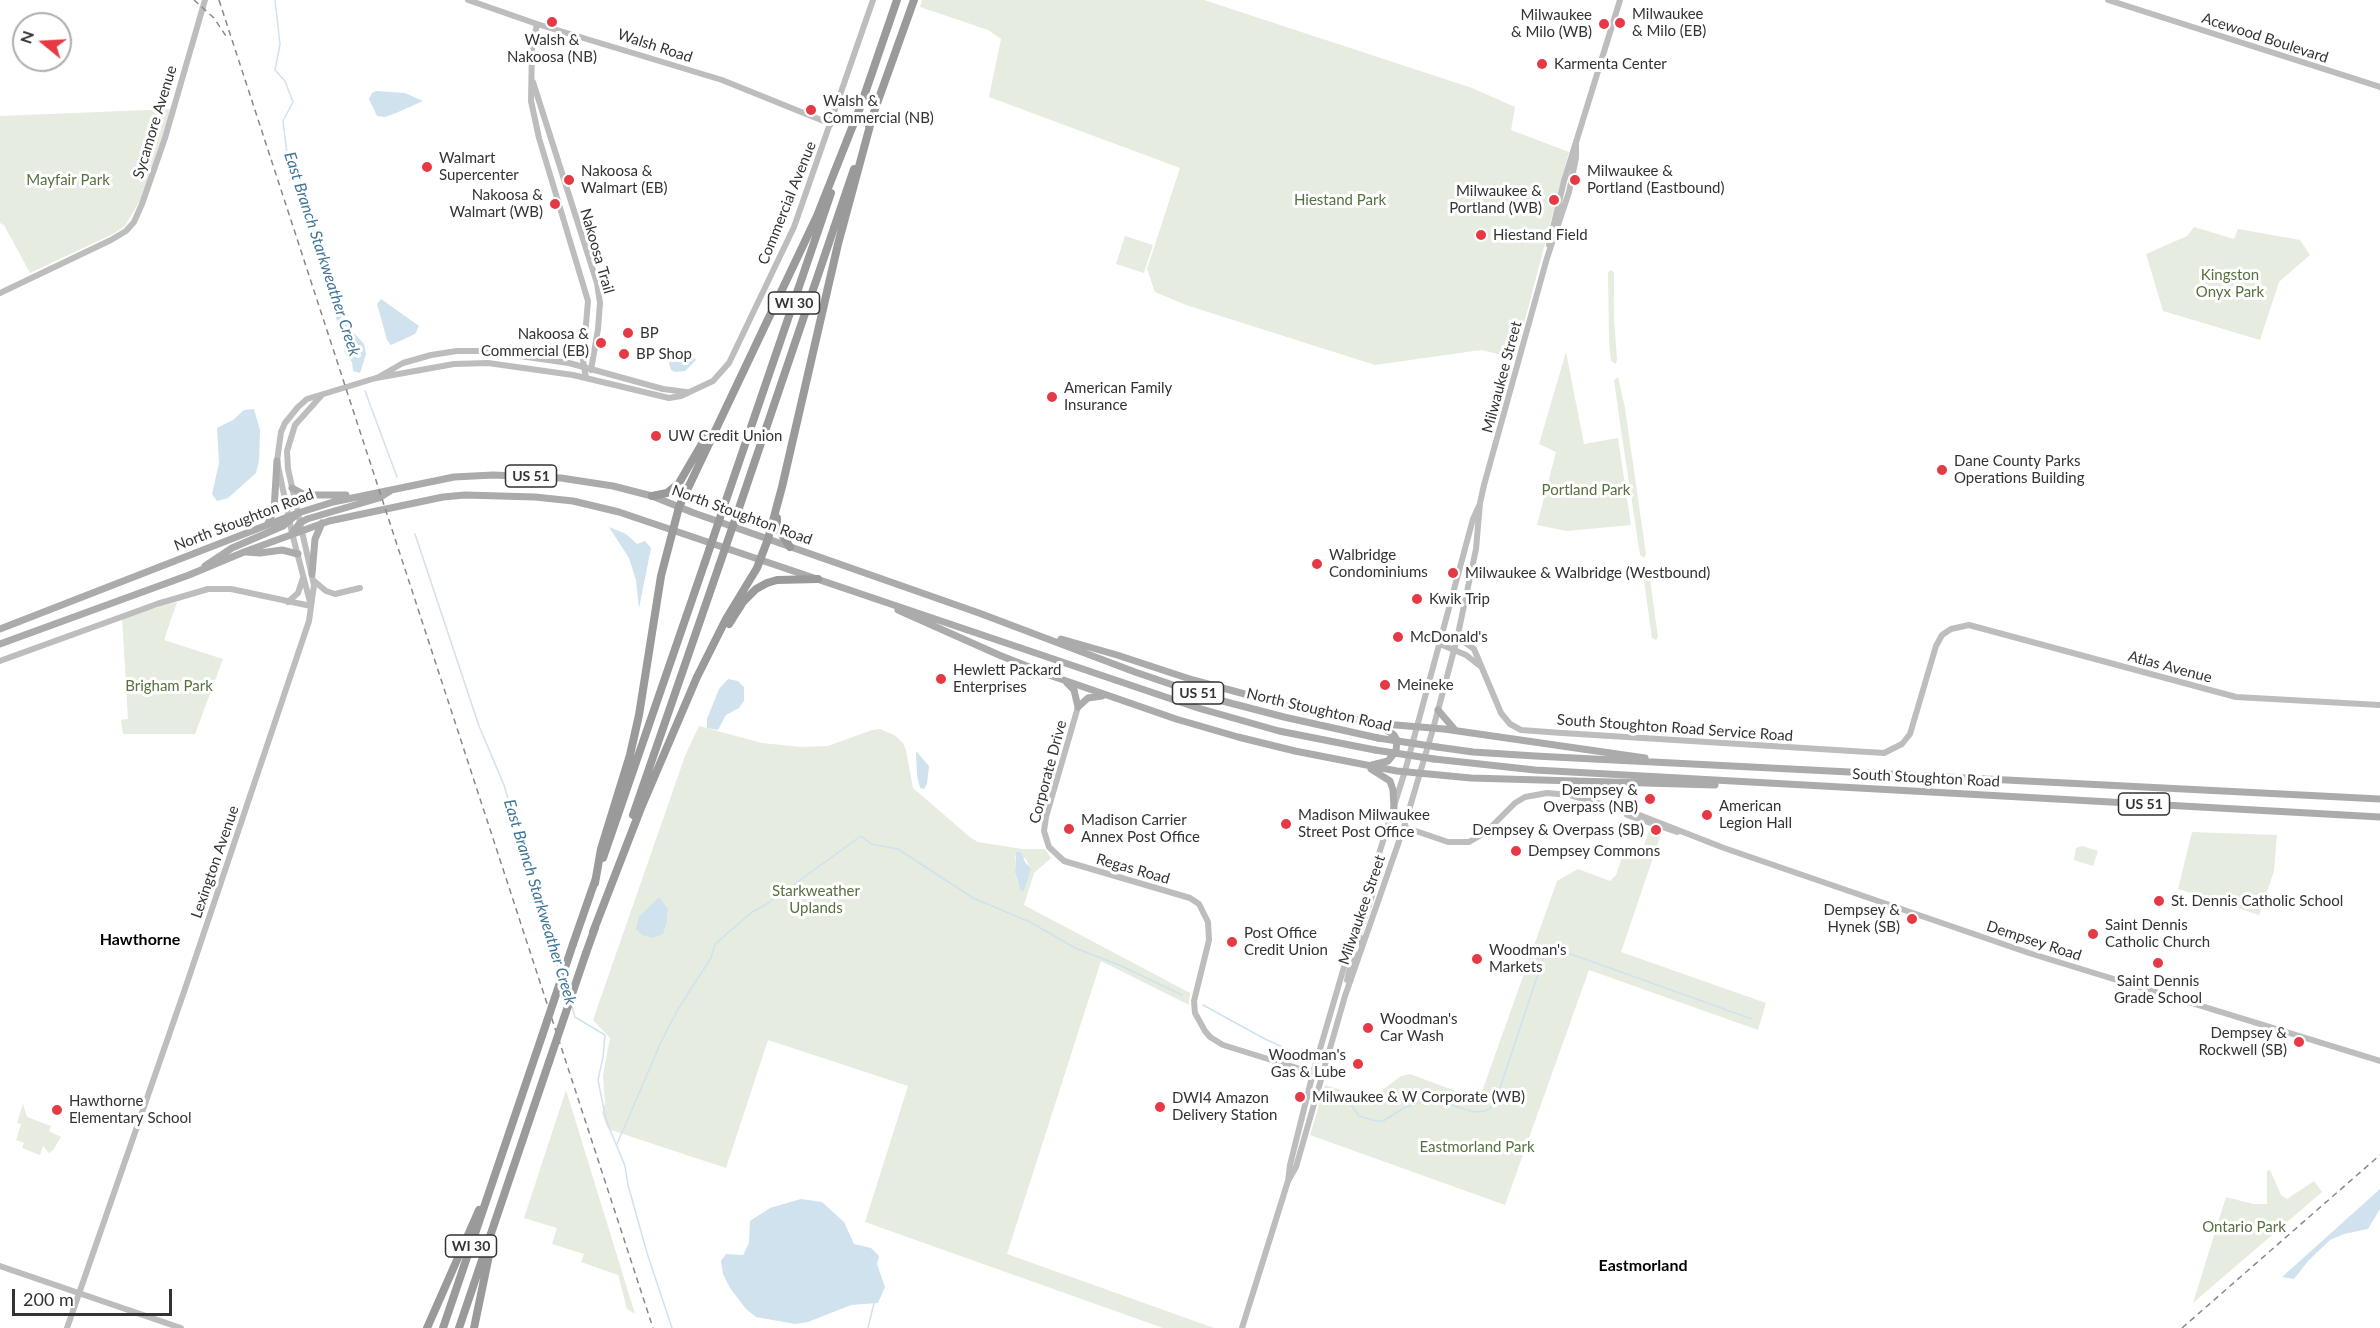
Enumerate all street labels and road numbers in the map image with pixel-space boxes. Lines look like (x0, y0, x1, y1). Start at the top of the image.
street label: Acewood Boulevard (2199, 9, 2331, 67)
street label: Walsh Road (615, 25, 695, 67)
street label: Sycamore Avenue (129, 63, 181, 181)
street label: Commercial Avenue (754, 139, 820, 267)
street label: Nakoosa Trail (576, 206, 618, 296)
road number: WI 30 (768, 292, 820, 314)
street label: Milwaukee Street (1478, 319, 1526, 435)
road number: US 51 (506, 465, 556, 487)
street label: North Stoughton Road (669, 481, 815, 549)
street label: North Stoughton Road (172, 485, 316, 555)
street label: Atlas Avenue (2126, 647, 2214, 687)
road number: US 51 (1172, 682, 1224, 704)
street label: North Stoughton Road (1245, 685, 1393, 735)
street label: South Stoughton Road Service Road (1556, 711, 1794, 745)
street label: Corporate Drive (1026, 718, 1070, 826)
street label: South Stoughton Road (1852, 765, 2000, 791)
road number: US 51 (2118, 793, 2170, 815)
street label: Lexington Avenue (187, 803, 243, 921)
street label: Regas Road (1094, 850, 1172, 888)
street label: Milwaukee Street (1335, 853, 1389, 967)
street label: Dempsey Road (1984, 917, 2084, 965)
road number: WI 30 (446, 1235, 496, 1257)

